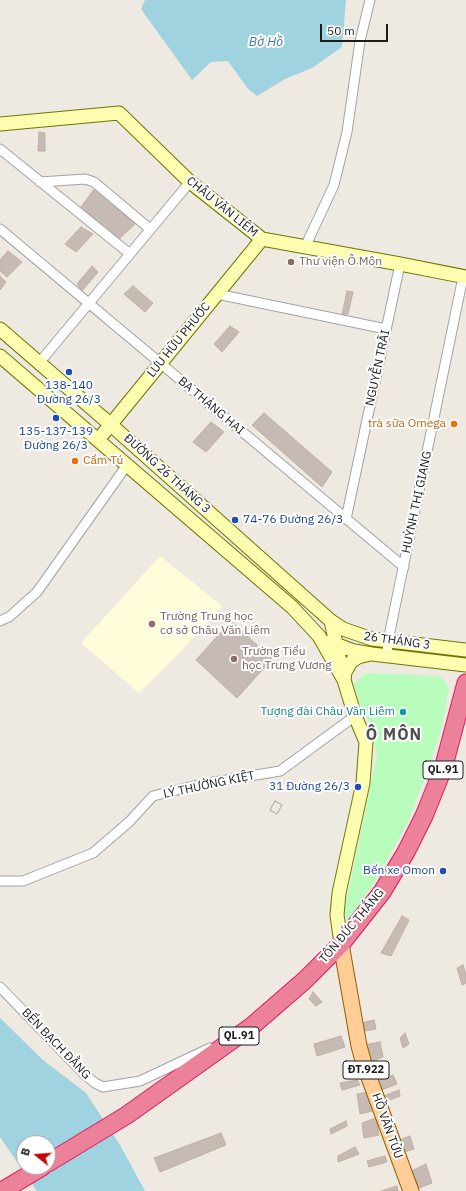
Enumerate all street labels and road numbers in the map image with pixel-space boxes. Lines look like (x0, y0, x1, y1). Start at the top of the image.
street label: CHÂU VĂN LIÊM (183, 174, 261, 240)
street label: LƯU HỮU PHƯỚC (144, 300, 214, 380)
street label: NGUYỄN TRÃI (363, 329, 393, 407)
street label: BA THÁNG HAI (175, 374, 247, 438)
street label: ĐƯỜNG 26 THÁNG 3 (121, 431, 213, 517)
street label: HUỲNH THỊ GIANG (399, 450, 435, 554)
street label: 26 THÁNG 3 (363, 629, 431, 653)
road number: QL.91 (423, 761, 463, 779)
street label: LÝ THƯỜNG KIỆT (162, 768, 256, 802)
street label: TÔN ĐỨC THẮNG (317, 886, 387, 966)
street label: BẾN BẠCH ĐẰNG (19, 1006, 93, 1082)
road number: QL.91 (219, 1027, 259, 1045)
road number: ĐT.922 (343, 1061, 389, 1079)
street label: HỒ VĂN TỬU (368, 1091, 406, 1161)

